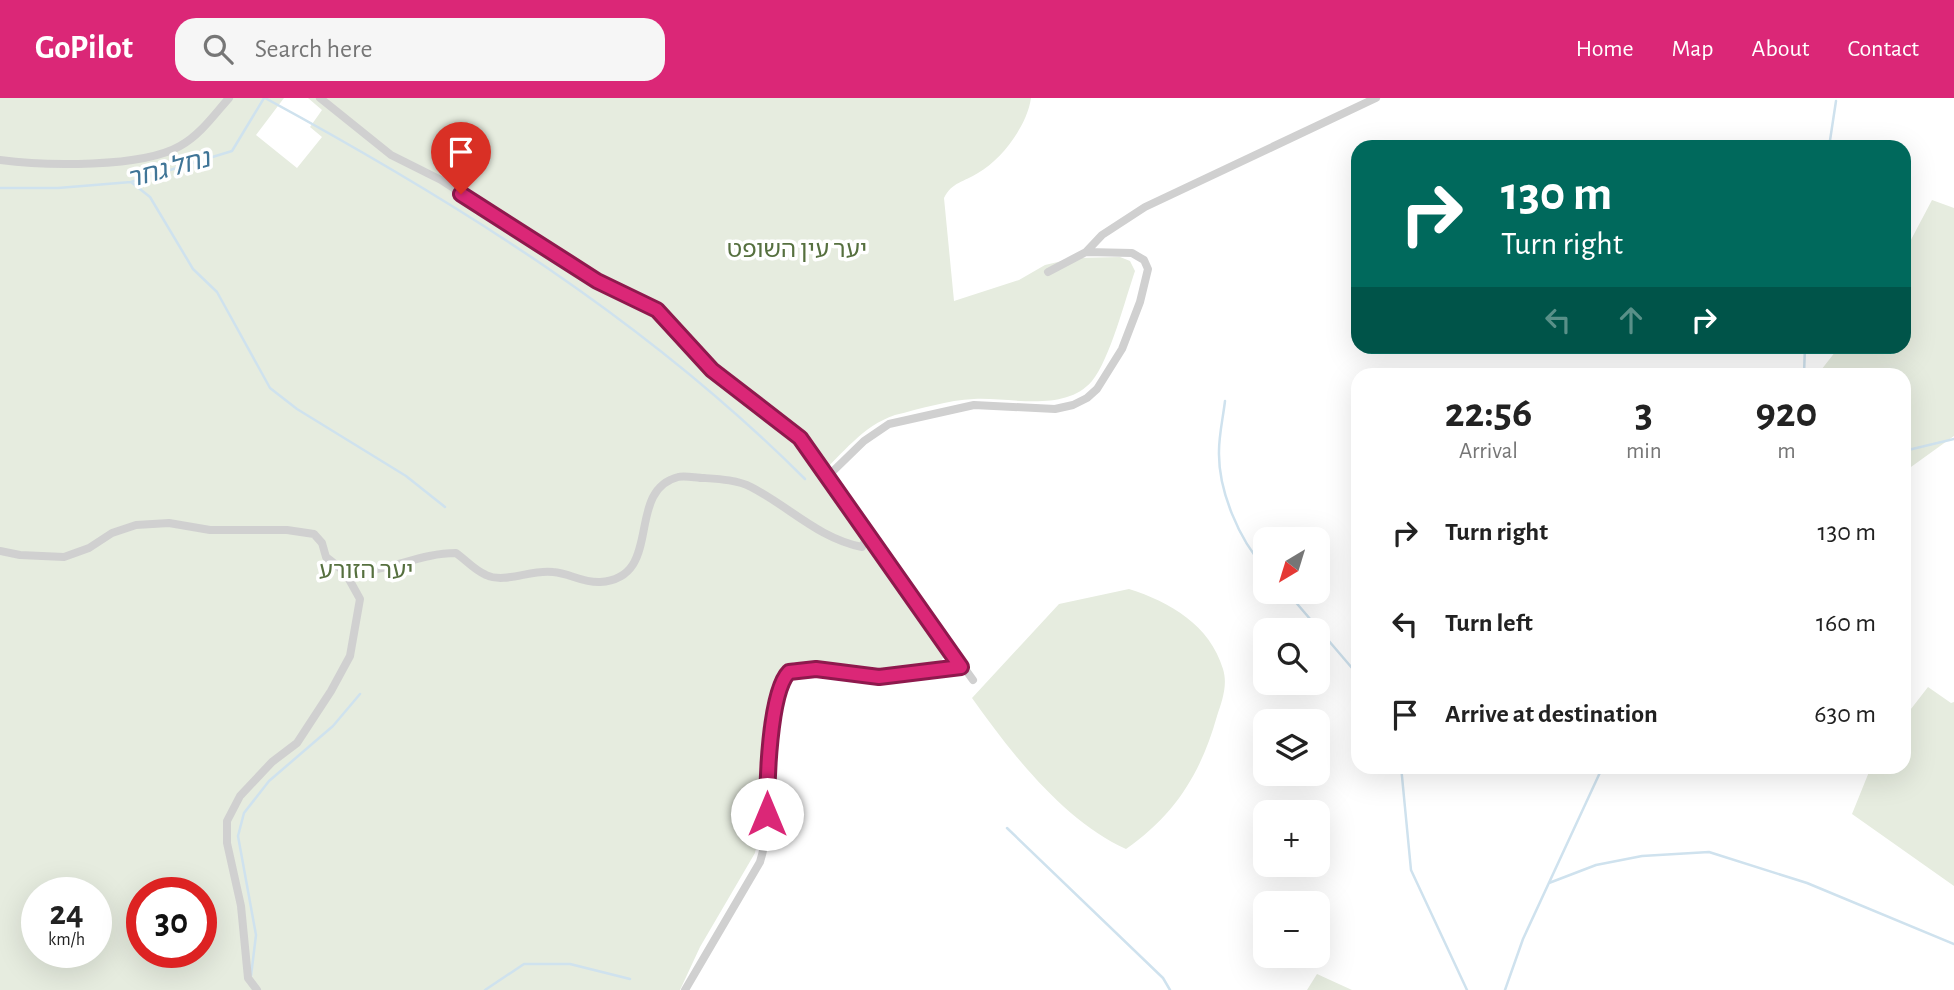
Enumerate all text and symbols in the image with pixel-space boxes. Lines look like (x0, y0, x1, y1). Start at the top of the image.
search box (175, 18, 665, 81)
icon: search (199, 30, 237, 68)
text: GoPilot (35, 32, 133, 65)
text: Search here (255, 36, 372, 62)
text: Home (1576, 37, 1634, 61)
text: Map (1672, 37, 1714, 61)
text: About (1752, 37, 1809, 61)
text: Contact (1847, 37, 1919, 61)
pin (431, 122, 491, 194)
icon: arrive (442, 133, 480, 171)
water label: נחל גחר (124, 145, 215, 193)
icon: right (1386, 168, 1477, 259)
text: 130 m (1501, 170, 1612, 219)
text: Turn right (1501, 228, 1623, 260)
park label: יער עין השופט (727, 238, 867, 262)
icon: left (1539, 301, 1577, 339)
icon: ahead (1612, 301, 1650, 339)
icon: right (1685, 301, 1723, 339)
text: 22:56 (1445, 392, 1532, 434)
text: 3 (1635, 392, 1653, 434)
text: 920 (1755, 392, 1817, 434)
text: Arrival (1459, 440, 1518, 463)
text: min (1626, 440, 1662, 463)
text: m (1777, 440, 1796, 463)
icon: right (1386, 514, 1424, 552)
text: Turn right (1445, 519, 1548, 545)
text: 130 m (1818, 519, 1876, 545)
north arrow (1253, 527, 1330, 604)
map controls (1253, 527, 1330, 968)
park label: יער הזורע (319, 559, 413, 583)
icon: left (1386, 605, 1424, 643)
text: Turn left (1445, 610, 1533, 636)
text: 160 m (1816, 610, 1876, 636)
button: search (1253, 618, 1330, 695)
icon: arrive (1386, 696, 1424, 734)
text: Arrive at destination (1445, 701, 1658, 727)
text: 630 m (1814, 701, 1876, 727)
button: layers (1253, 709, 1330, 786)
position arrow (730, 777, 804, 851)
button: + (1253, 800, 1330, 877)
speed limit sign: 30 (126, 877, 217, 968)
button: − (1253, 891, 1330, 968)
text: 24 (49, 896, 84, 931)
text: km/h (48, 931, 85, 949)

